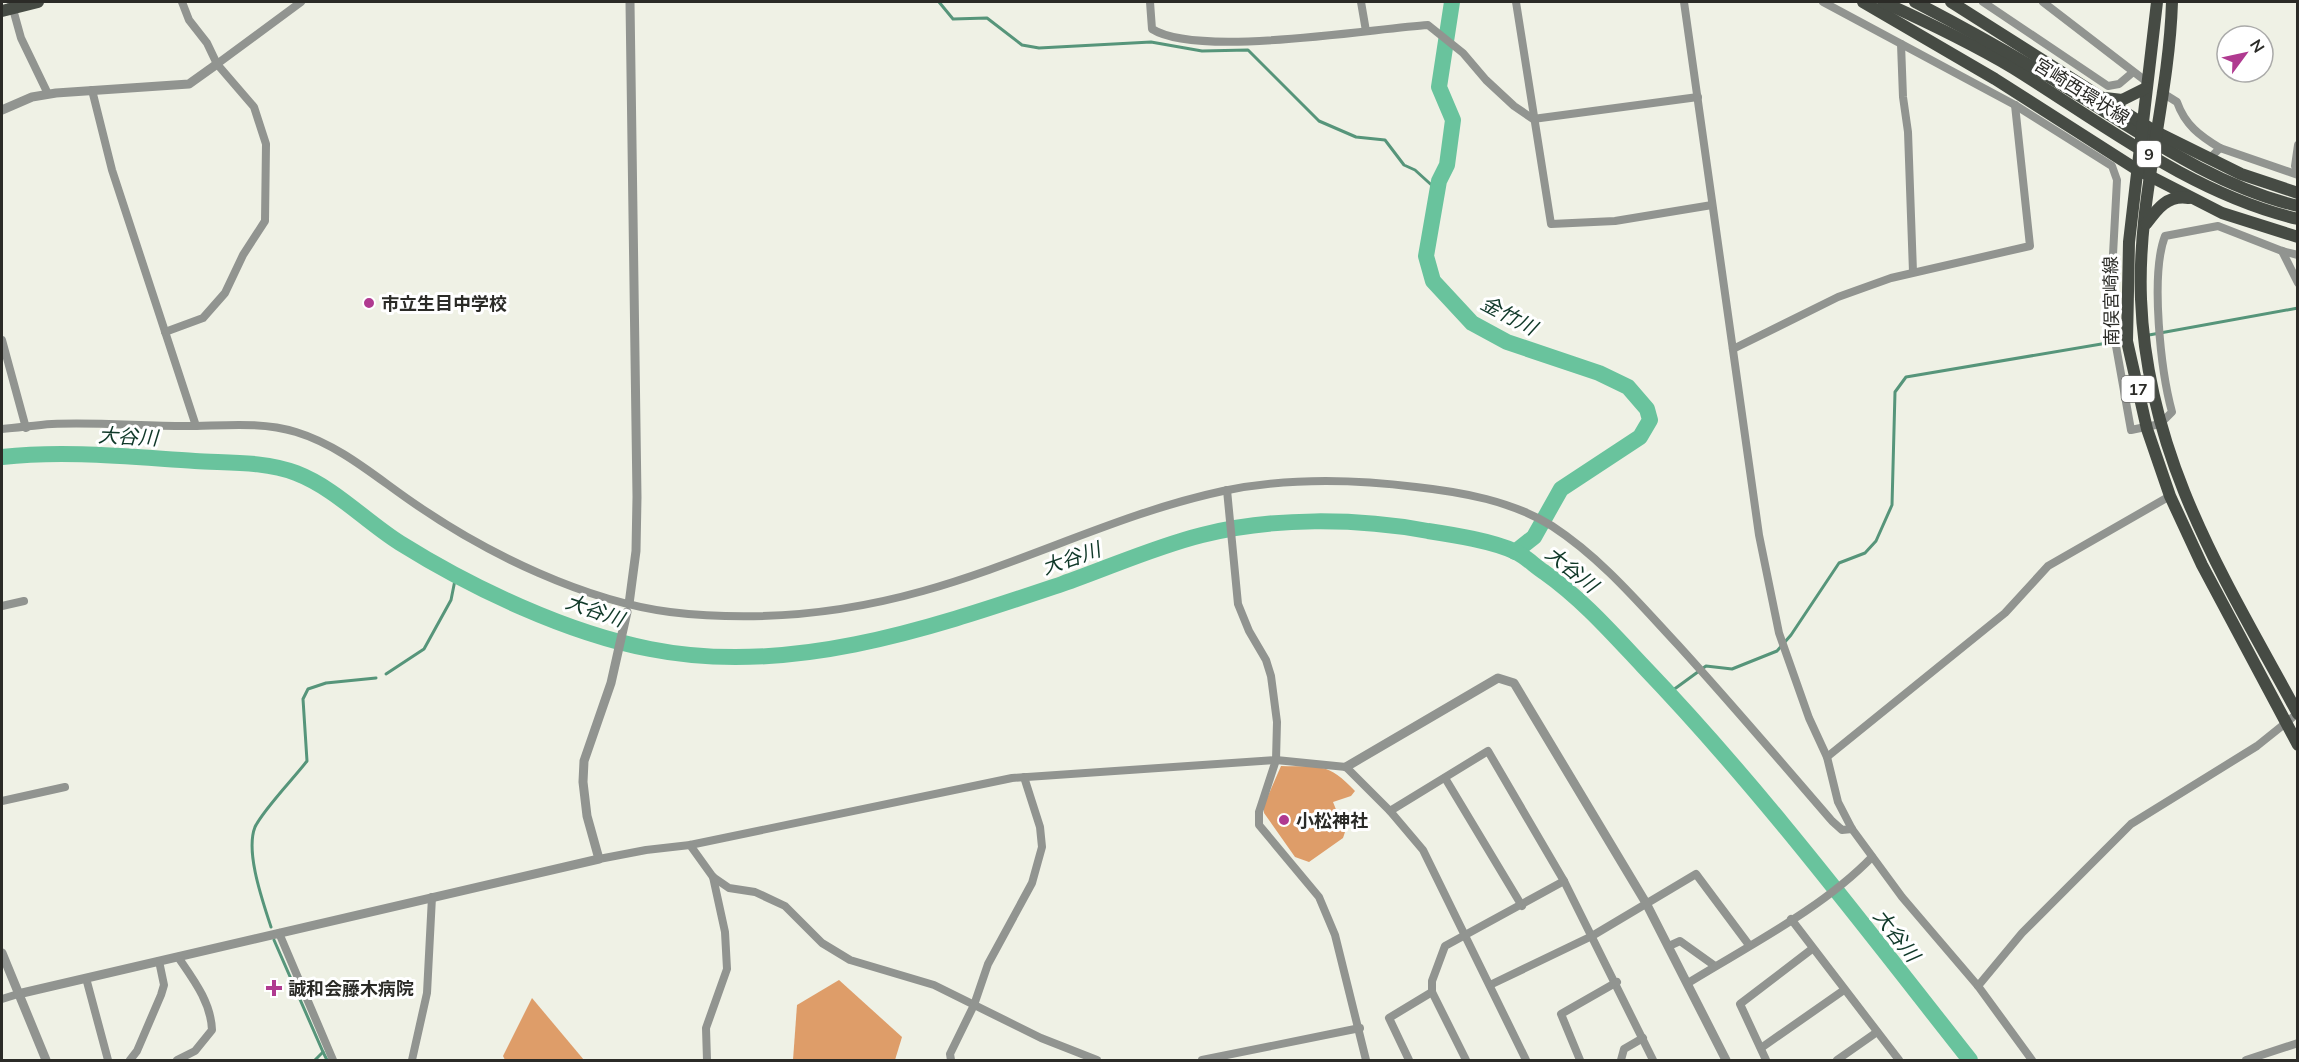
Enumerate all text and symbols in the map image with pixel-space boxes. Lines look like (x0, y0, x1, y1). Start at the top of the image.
north arrow (2215, 24, 2275, 84)
text: N (2246, 35, 2269, 56)
street label: 宮崎西環状線 (2030, 53, 2134, 129)
road number: 9 (2137, 141, 2161, 167)
street label: 南俣宮崎線 (2099, 256, 2123, 346)
water label: 金竹川 (1477, 290, 1543, 341)
place label: 市立生目中学校 (381, 292, 507, 315)
marker: 市立生目中学校 (362, 296, 376, 310)
road number: 17 (2122, 376, 2154, 402)
water label: 大谷川 (97, 422, 161, 450)
water label: 大谷川 (1039, 536, 1105, 580)
water label: 大谷川 (1541, 540, 1605, 599)
water label: 大谷川 (563, 588, 629, 632)
place label: 小松神社 (1296, 809, 1368, 832)
marker: 小松神社 (1277, 813, 1291, 827)
water label: 大谷川 (1869, 904, 1927, 968)
place label: 誠和会藤木病院 (288, 977, 414, 1000)
marker: 誠和会藤木病院 (265, 979, 283, 997)

